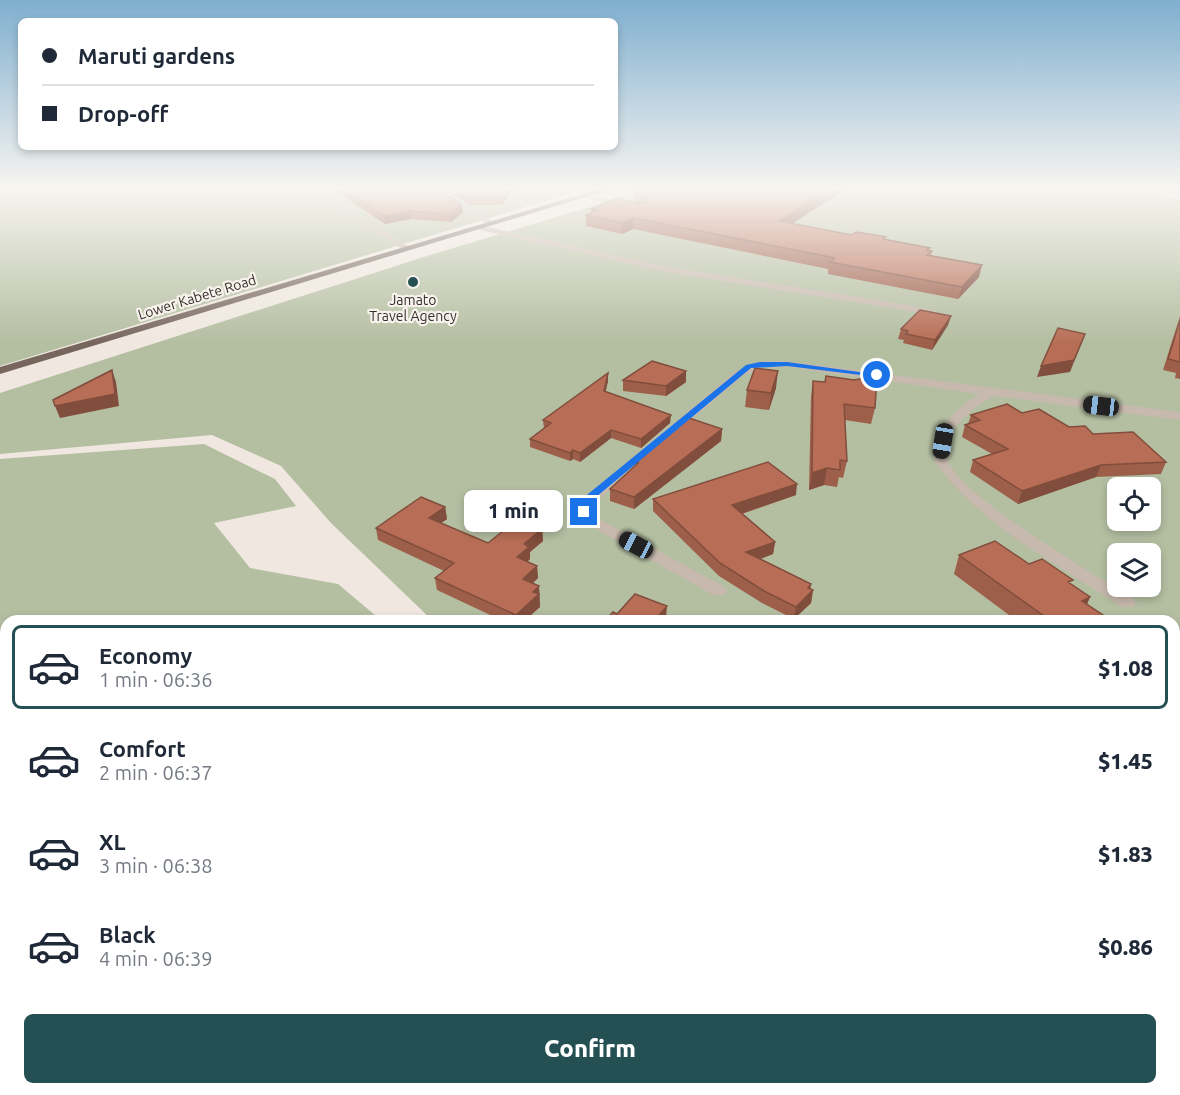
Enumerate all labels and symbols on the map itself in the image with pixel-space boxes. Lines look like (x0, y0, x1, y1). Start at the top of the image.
street label: Lower Kabete Road (136, 271, 258, 323)
marker: Jamato Travel Agency (406, 275, 420, 289)
place label: Jamato Travel Agency (369, 292, 457, 324)
route start (863, 361, 890, 388)
car (1082, 395, 1120, 417)
car (931, 422, 955, 460)
callout: 1 min (464, 491, 563, 533)
route end (570, 498, 597, 525)
car (616, 529, 656, 561)

